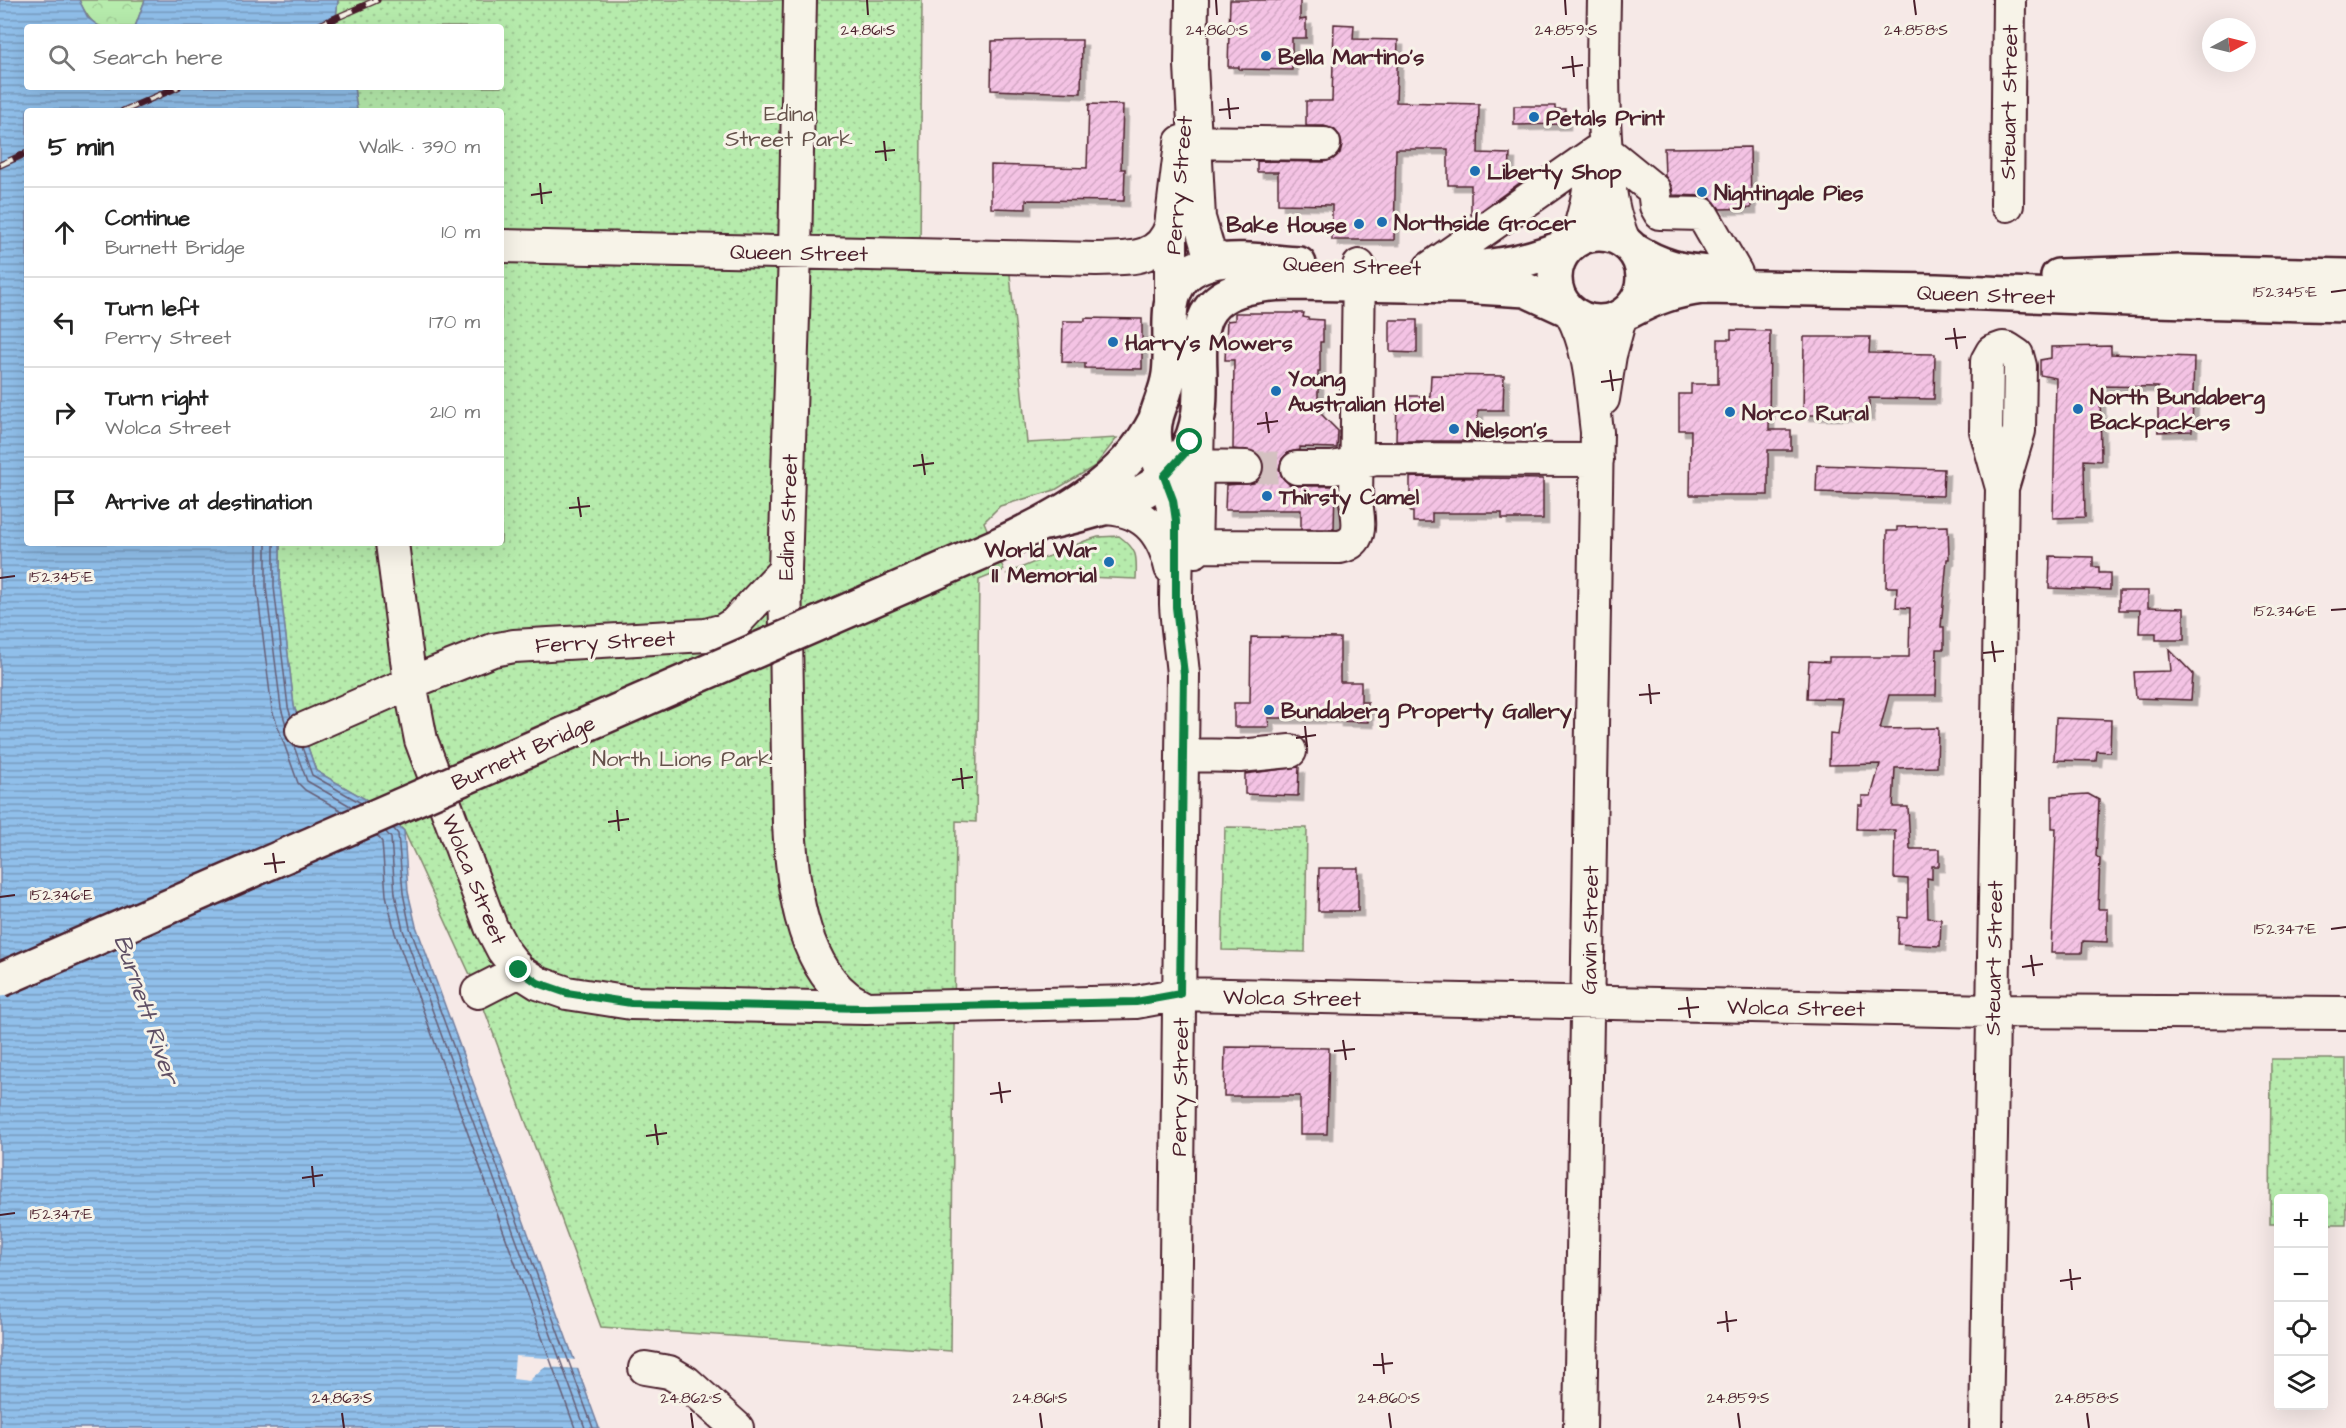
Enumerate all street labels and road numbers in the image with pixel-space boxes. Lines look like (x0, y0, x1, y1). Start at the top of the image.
street label: Steuart Street (1993, 24, 2026, 180)
street label: Perry Street (1158, 114, 1202, 256)
street label: Queen Street (730, 237, 869, 270)
street label: Queen Street (1282, 249, 1422, 284)
street label: Queen Street (1916, 278, 2056, 313)
street label: Edina Street (771, 453, 806, 581)
street label: Ferry Street (534, 623, 676, 663)
street label: Burnett Bridge (447, 708, 601, 800)
street label: Wolca Street (433, 810, 514, 950)
street label: Gavin Street (1574, 865, 1607, 995)
street label: Steuart Street (1978, 880, 2011, 1036)
street label: Wolca Street (1223, 982, 1361, 1015)
street label: Wolca Street (1727, 992, 1865, 1025)
street label: Perry Street (1164, 1017, 1198, 1157)

